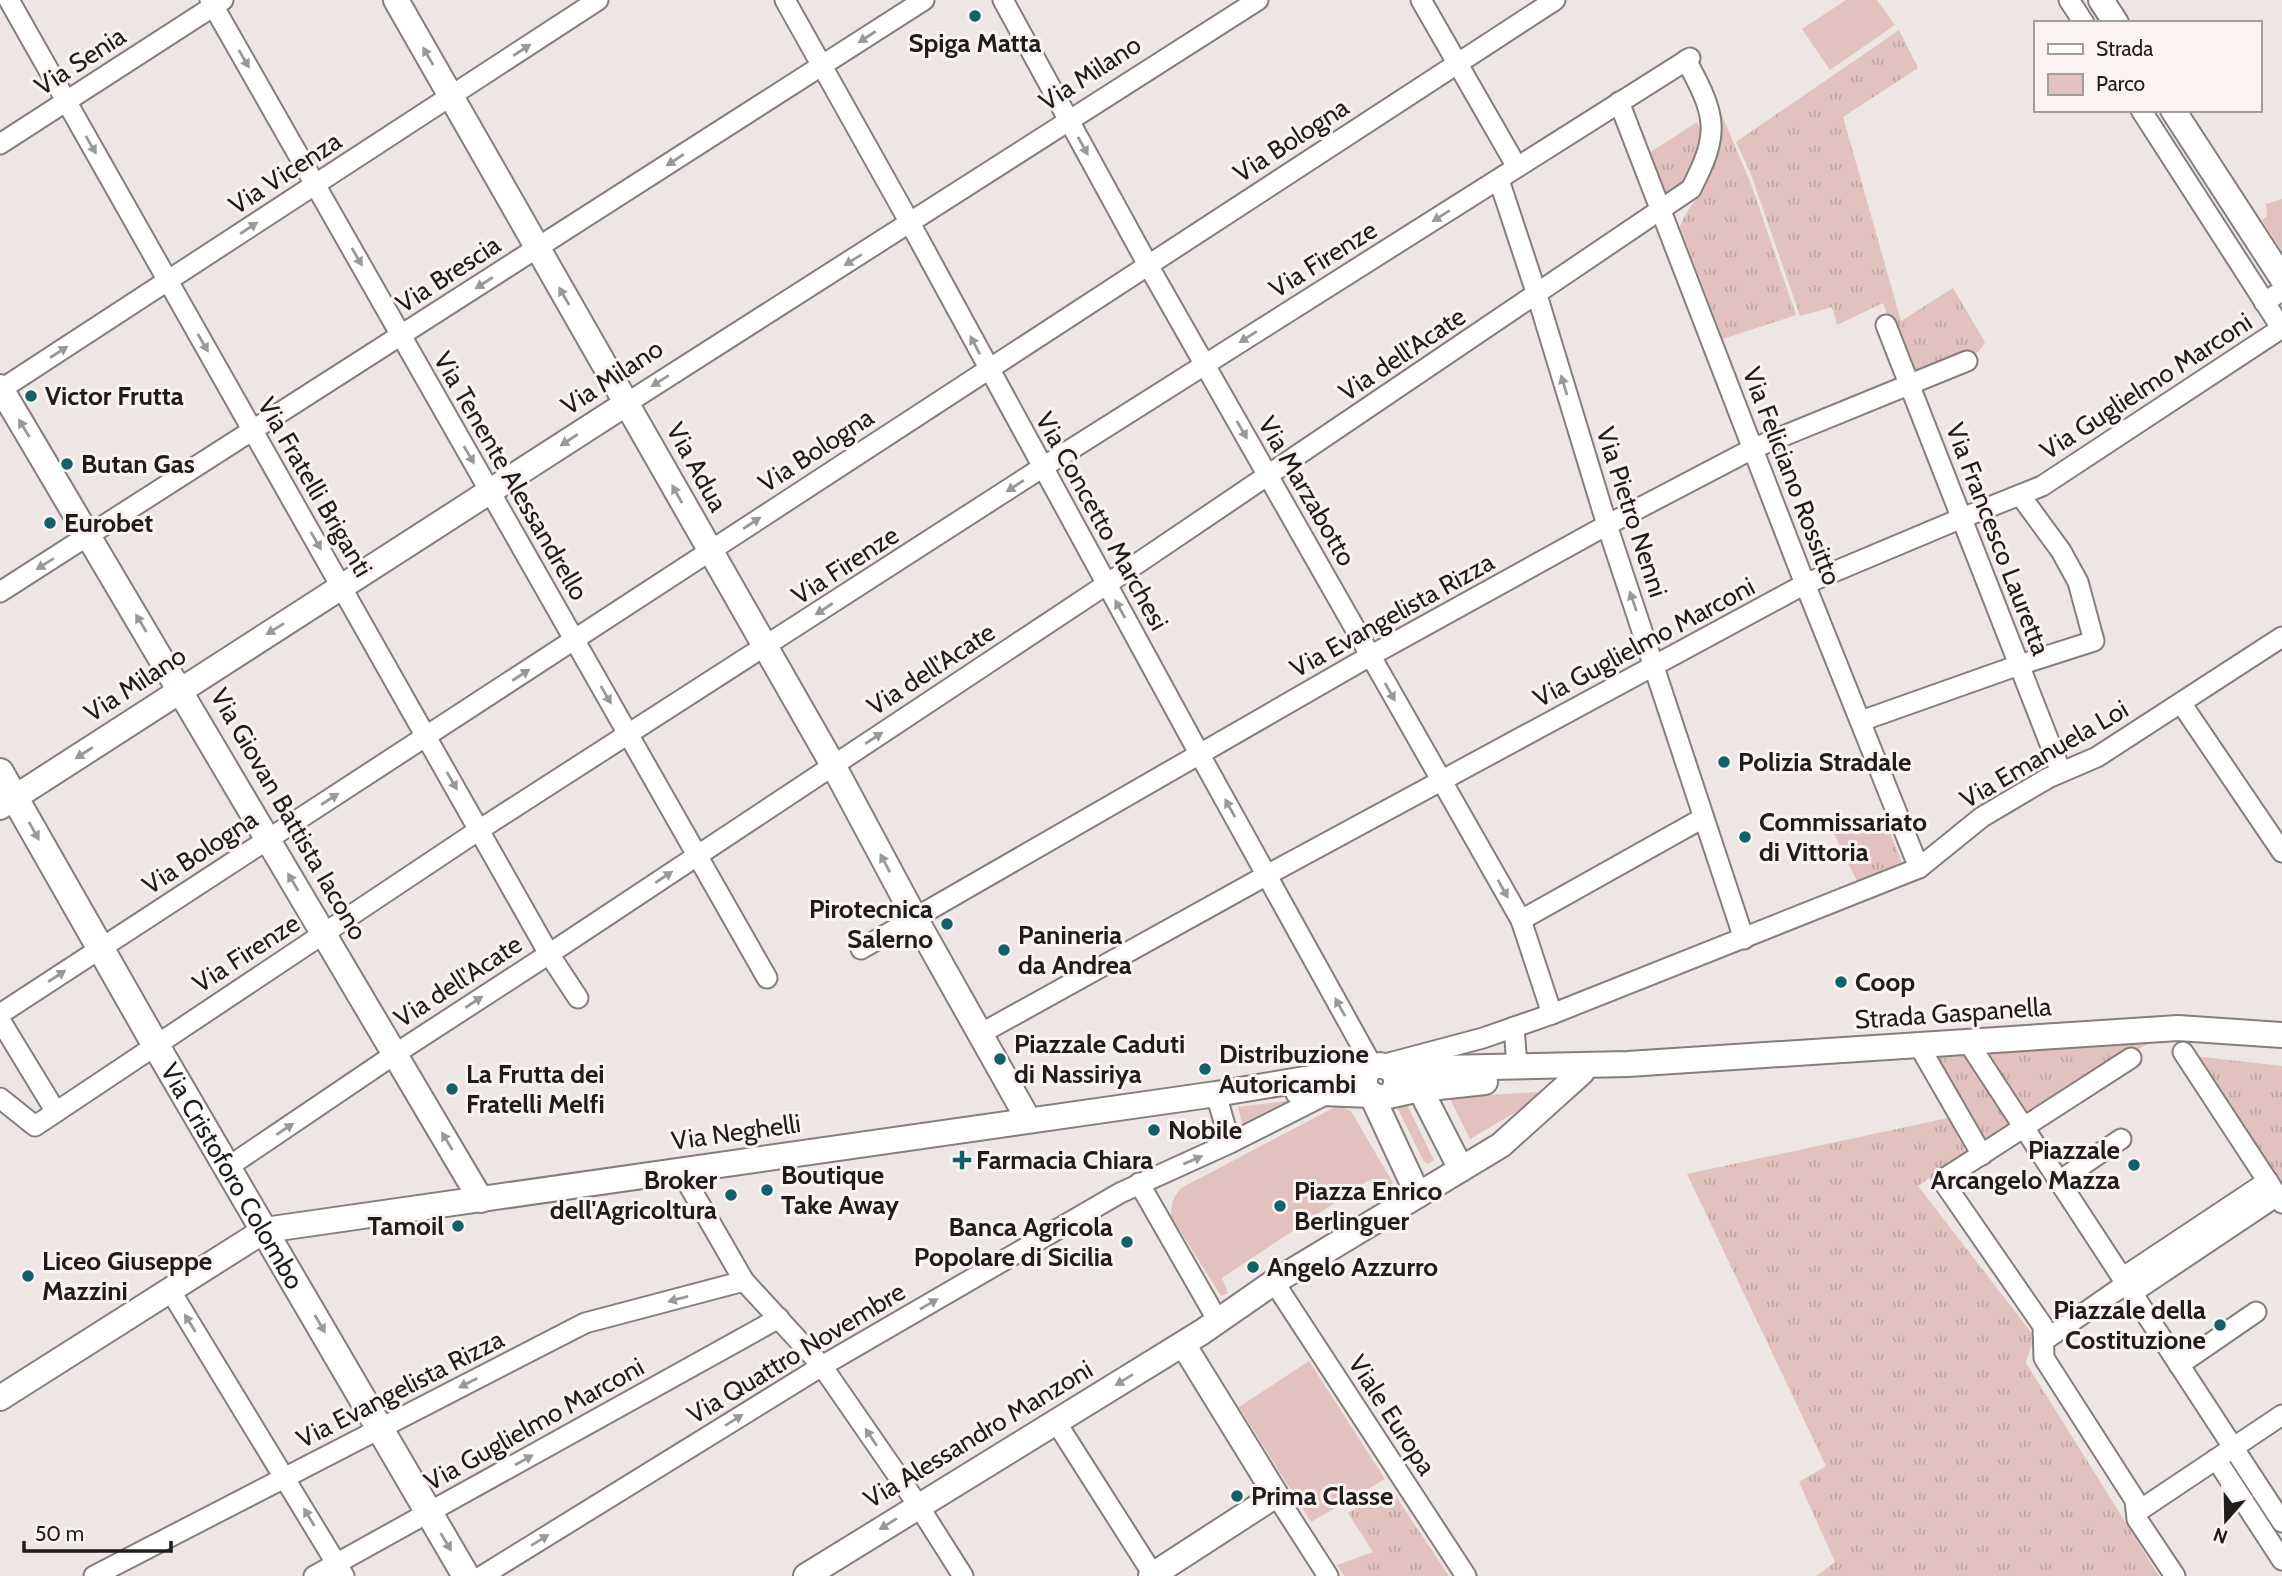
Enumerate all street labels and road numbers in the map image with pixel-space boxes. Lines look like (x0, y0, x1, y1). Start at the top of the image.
street label: Via Senia (29, 20, 132, 102)
street label: Via Milano (1033, 28, 1147, 118)
street label: Via Bologna (1227, 91, 1355, 189)
street label: Via Vicenza (223, 125, 348, 221)
street label: Via Firenze (1263, 213, 1383, 305)
street label: Via Brescia (390, 228, 507, 320)
street label: Via dell'Acate (1333, 300, 1471, 408)
street label: Via Guglielmo Marconi (2034, 306, 2258, 466)
street label: Via Milano (555, 332, 669, 422)
street label: Via Tenente Alessandrello (427, 346, 595, 606)
street label: Via Feliciano Rossitto (1736, 362, 1848, 590)
street label: Via Fratelli Briganti (251, 391, 379, 583)
street label: Via Bologna (752, 401, 880, 499)
street label: Via Concetto Marchesi (1029, 406, 1175, 636)
street label: Via Marzabotto (1251, 410, 1363, 572)
street label: Via Adua (659, 417, 735, 518)
street label: Via Francesco Lauretta (1939, 418, 2057, 660)
street label: Via Pietro Nenni (1589, 423, 1675, 601)
street label: Via Firenze (786, 519, 904, 611)
street label: Via Evangelista Rizza (1284, 545, 1500, 684)
street label: Via Guglielmo Marconi (1528, 570, 1760, 714)
street label: Via dell'Acate (861, 616, 1001, 722)
street label: Via Milano (78, 639, 192, 729)
street label: Via Giovan Battista Iacono (204, 682, 374, 946)
street label: Via Emanuela Loi (1954, 693, 2134, 815)
street label: Via Bologna (136, 803, 264, 901)
street label: Via Firenze (187, 907, 305, 999)
street label: Via dell'Acate (388, 928, 528, 1034)
street label: Strada Gaspanella (1854, 990, 2053, 1036)
street label: Via Cristoforo Colombo (154, 1057, 311, 1295)
street label: Via Neghelli (669, 1107, 803, 1157)
street label: Via Quattro Novembre (681, 1275, 911, 1431)
street label: Via Evangelista Rizza (291, 1323, 509, 1455)
street label: Viale Europa (1341, 1349, 1443, 1482)
street label: Via Guglielmo Marconi (419, 1350, 649, 1498)
street label: Via Alessandro Manzoni (858, 1353, 1098, 1515)

